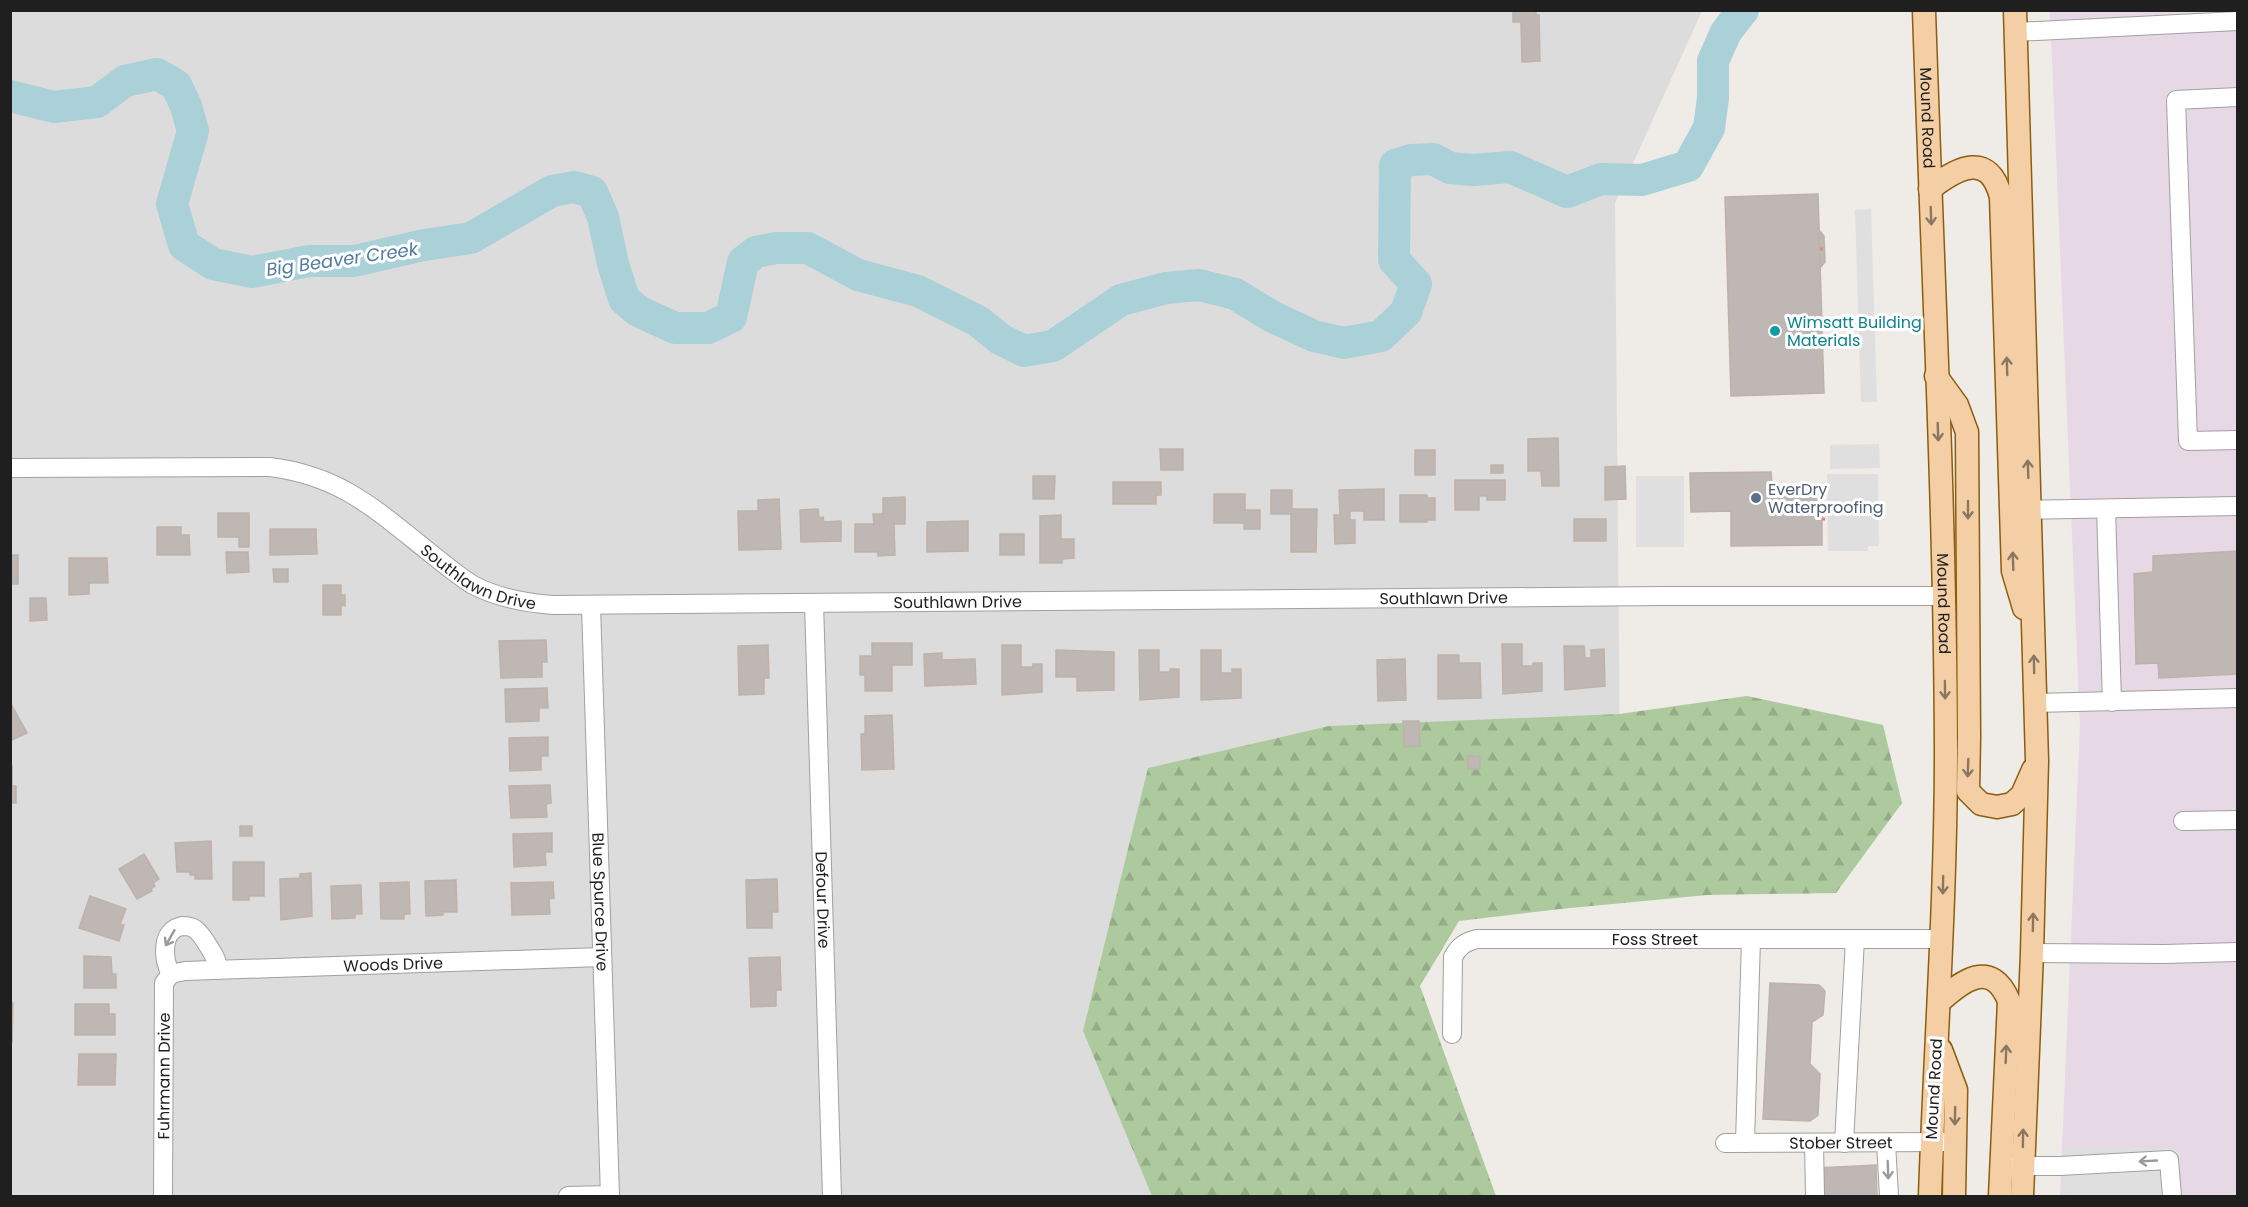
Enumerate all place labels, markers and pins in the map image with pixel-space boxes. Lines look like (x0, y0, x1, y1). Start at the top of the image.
place label: Wimsatt Building Materials (1787, 311, 1922, 352)
marker: Wimsatt Building Materials (1768, 324, 1782, 338)
place label: EverDry Waterproofing (1768, 478, 1884, 519)
marker: EverDry Waterproofing (1749, 491, 1763, 505)

